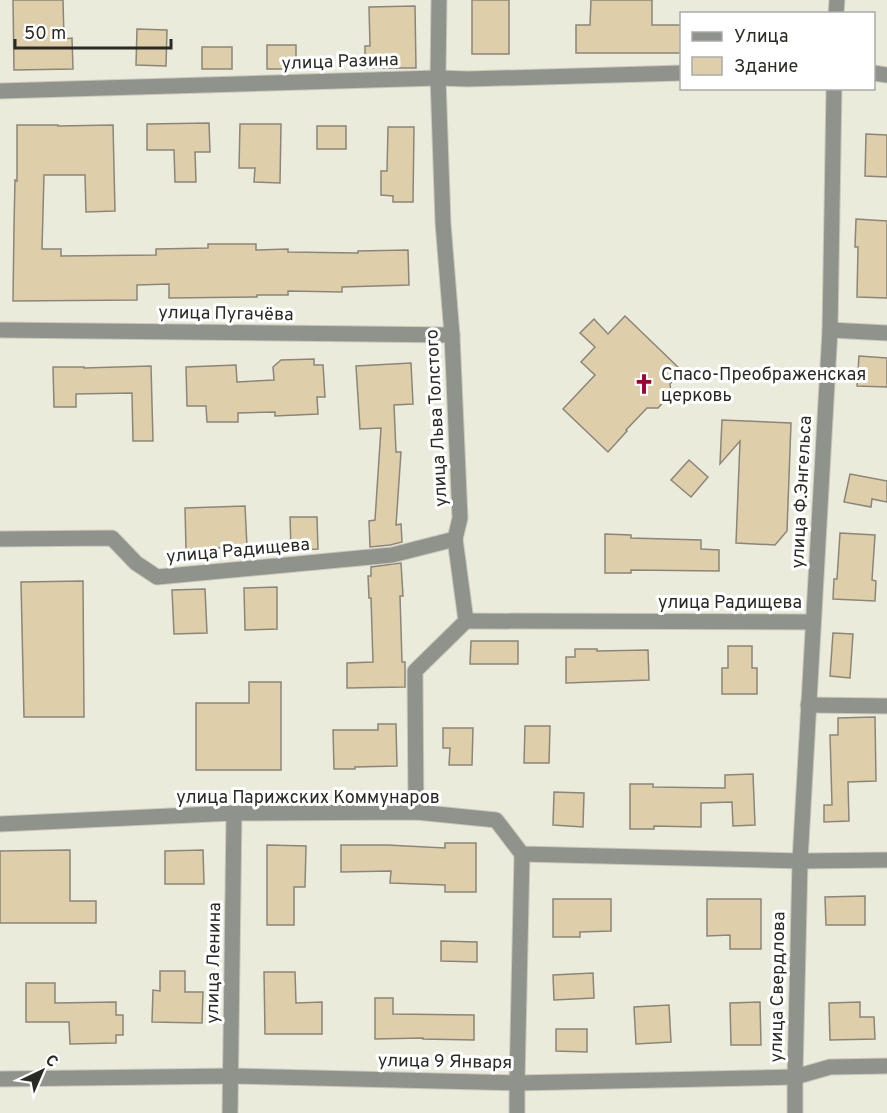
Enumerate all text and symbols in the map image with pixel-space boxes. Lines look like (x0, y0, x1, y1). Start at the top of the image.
scale bar (15, 12, 171, 50)
legend (680, 12, 875, 90)
text: 50 m (24, 23, 66, 46)
text: Улица (734, 26, 788, 49)
street label: улица Разина (281, 49, 399, 76)
text: Здание (734, 56, 798, 79)
street label: улица Пугачёва (158, 302, 294, 327)
street label: улица Льва Толстого (421, 328, 454, 507)
place label: Спасо-Преображенская церковь (661, 364, 866, 408)
church icon: Спасо-Преображенская церковь (632, 372, 656, 396)
street label: улица Ф.Энгельса (787, 415, 818, 569)
street label: улица Радищева (165, 534, 311, 569)
street label: улица Радищева (658, 592, 802, 615)
street label: улица Парижских Коммунаров (176, 787, 440, 810)
street label: улица Ленина (202, 902, 227, 1024)
street label: улица Свердлова (766, 911, 791, 1063)
north arrow (12, 1041, 72, 1101)
street label: улица 9 Января (378, 1050, 512, 1075)
text: С (40, 1051, 62, 1072)

